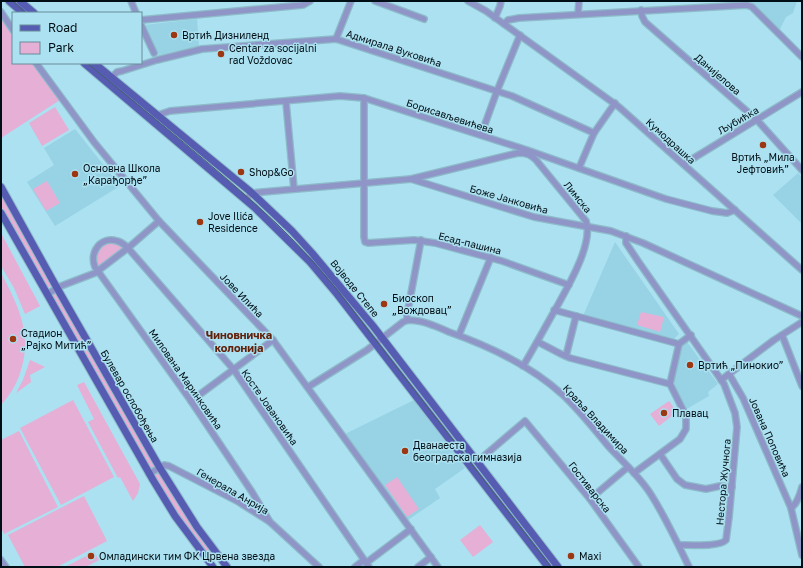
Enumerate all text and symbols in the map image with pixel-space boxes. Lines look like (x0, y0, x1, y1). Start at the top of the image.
legend (12, 12, 142, 64)
text: Road (48, 20, 77, 35)
street label: Адмирала Вуковића (345, 27, 443, 69)
place label: Вртић Дизниленд (182, 29, 269, 41)
marker: Вртић Дизниленд (169, 30, 179, 40)
text: Park (48, 40, 74, 55)
place label: Centar za socijalni rad Voždovac (229, 42, 317, 66)
marker: Centar za socijalni rad Voždovac (216, 49, 226, 59)
street label: Данијелова (693, 51, 743, 97)
street label: Борисављевићева (405, 96, 495, 136)
street label: Љубићка (715, 103, 761, 137)
street label: Кумодрашка (644, 116, 698, 166)
marker: Вртић „Мила Јефтовић” (758, 140, 768, 150)
place label: Вртић „Мила Јефтовић” (731, 151, 795, 175)
place label: Основна Школа „Карађорђе” (83, 162, 161, 186)
place label: Shop&Go (249, 166, 293, 178)
marker: Shop&Go (236, 167, 246, 177)
marker: Основна Школа „Карађорђе” (70, 169, 80, 179)
street label: Лимска (562, 179, 594, 215)
street label: Боже Јанковића (468, 182, 550, 216)
place label: Jove Ilića Residence (208, 210, 258, 234)
marker: Jove Ilića Residence (195, 217, 205, 227)
street label: Есад-пашина (437, 229, 503, 257)
street label: Војводе Степе (328, 257, 382, 319)
street label: Јове Илића (218, 270, 266, 320)
place label: Биоскоп „Вождовац” (392, 292, 452, 316)
marker: Биоскоп „Вождовац” (379, 299, 389, 309)
street label: Милована Маринковића (147, 326, 225, 432)
place label: Стадион „Рајко Митић” (21, 327, 92, 351)
district label: Чиновничка колонија (206, 328, 272, 354)
marker: Стадион „Рајко Митић” (8, 334, 18, 344)
street label: Булевар ослобођења (99, 348, 161, 444)
place label: Вртић „Пинокио” (698, 359, 784, 371)
marker: Вртић „Пинокио” (685, 360, 695, 370)
street label: Косте Јовановића (239, 367, 301, 447)
street label: Краља Владимира (561, 382, 631, 456)
street label: Јована Поповића (747, 395, 793, 479)
place label: Плавац (672, 407, 709, 419)
marker: Плавац (659, 408, 669, 418)
street label: Нестора Жучнога (713, 438, 733, 526)
place label: Дванаеста београдска гимназија (413, 439, 522, 463)
marker: Дванаеста београдска гимназија (400, 446, 410, 456)
street label: Гостиварска (566, 459, 614, 515)
street label: Генерала Анрија (195, 465, 271, 517)
place label: Омладински тим ФК Црвена звезда (99, 550, 275, 562)
place label: Maxi (579, 550, 601, 562)
marker: Омладински тим ФК Црвена звезда (86, 551, 96, 561)
marker: Maxi (566, 551, 576, 561)

